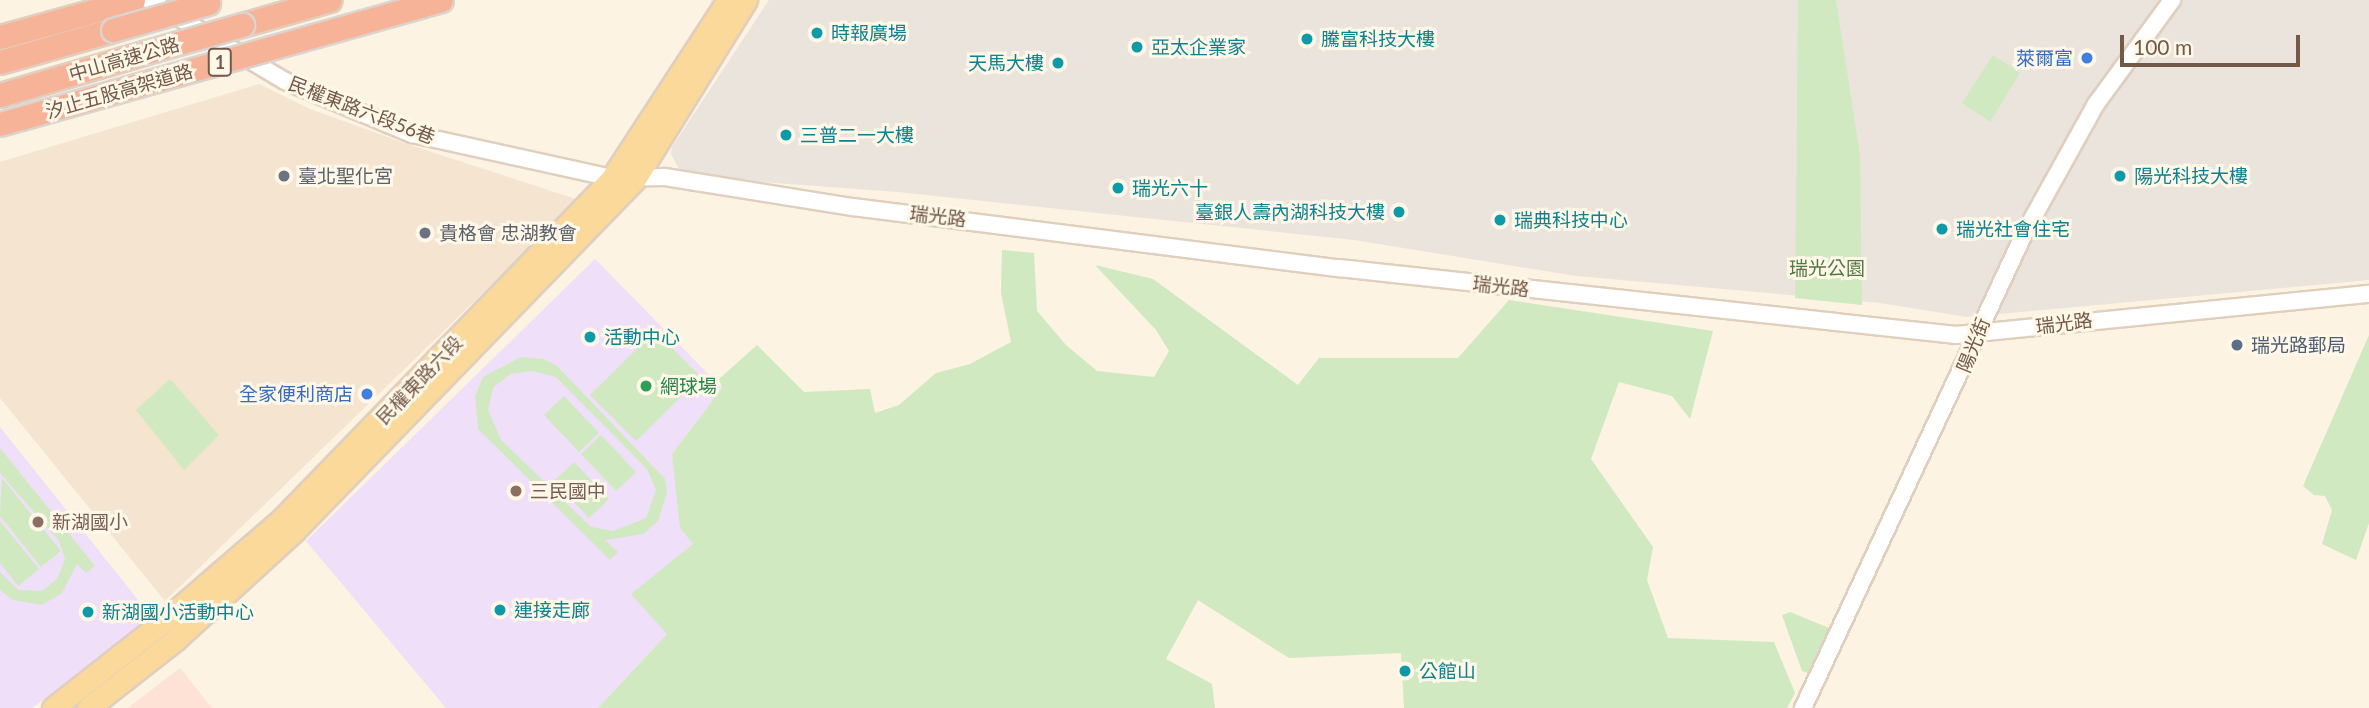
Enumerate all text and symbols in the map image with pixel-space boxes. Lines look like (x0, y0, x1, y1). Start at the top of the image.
scale bar (2124, 21, 2304, 65)
place label: 時報廣場 (831, 22, 907, 44)
marker: 時報廣場 (809, 25, 825, 41)
place label: 騰富科技大樓 (1321, 28, 1435, 50)
marker: 騰富科技大樓 (1299, 31, 1315, 47)
street label: 中山高速公路 (66, 32, 182, 86)
text: 100 m (2133, 34, 2192, 59)
place label: 亞太企業家 (1151, 36, 1246, 58)
marker: 亞太企業家 (1129, 39, 1145, 55)
place label: 萊爾富 (2016, 47, 2073, 69)
road number: 1 (208, 48, 232, 76)
marker: 萊爾富 (2079, 50, 2095, 66)
place label: 天馬大樓 (968, 52, 1044, 74)
marker: 天馬大樓 (1050, 55, 1066, 71)
street label: 汐止五股高架道路 (43, 59, 195, 123)
street label: 民權東路六段56巷 (286, 72, 438, 148)
place label: 三普二一大樓 (800, 124, 914, 146)
marker: 三普二一大樓 (778, 127, 794, 143)
place label: 臺北聖化宮 (298, 165, 393, 187)
place label: 陽光科技大樓 (2134, 165, 2248, 187)
marker: 臺北聖化宮 (276, 168, 292, 184)
marker: 陽光科技大樓 (2112, 168, 2128, 184)
place label: 瑞光六十 (1132, 177, 1208, 199)
marker: 瑞光六十 (1110, 180, 1126, 196)
street label: 瑞光路 (908, 201, 968, 231)
place label: 臺銀人壽內湖科技大樓 (1195, 201, 1385, 223)
marker: 臺銀人壽內湖科技大樓 (1391, 204, 1407, 220)
place label: 瑞典科技中心 (1514, 209, 1628, 231)
marker: 瑞典科技中心 (1492, 212, 1508, 228)
place label: 瑞光社會住宅 (1956, 218, 2070, 240)
marker: 瑞光社會住宅 (1934, 221, 1950, 237)
place label: 貴格會 忠湖教會 (439, 222, 577, 244)
marker: 貴格會 忠湖教會 (417, 225, 433, 241)
park label: 瑞光公園 (1789, 257, 1865, 279)
street label: 瑞光路 (1471, 271, 1531, 301)
street label: 瑞光路 (2034, 308, 2094, 338)
street label: 陽光街 (1952, 314, 1994, 376)
place label: 活動中心 (604, 326, 680, 348)
marker: 活動中心 (582, 329, 598, 345)
street label: 民權東路六段 (371, 331, 467, 429)
place label: 瑞光路郵局 (2251, 334, 2346, 356)
marker: 瑞光路郵局 (2229, 337, 2245, 353)
place label: 網球場 (660, 375, 717, 397)
marker: 網球場 (638, 378, 654, 394)
place label: 全家便利商店 (239, 383, 353, 405)
marker: 全家便利商店 (359, 386, 375, 402)
place label: 三民國中 (530, 480, 606, 502)
marker: 三民國中 (508, 483, 524, 499)
place label: 新湖國小 (52, 511, 128, 533)
marker: 新湖國小 (30, 514, 46, 530)
place label: 連接走廊 (514, 599, 590, 621)
place label: 新湖國小活動中心 (102, 601, 254, 623)
marker: 連接走廊 (492, 602, 508, 618)
marker: 新湖國小活動中心 (80, 604, 96, 620)
place label: 公館山 (1419, 660, 1476, 682)
marker: 公館山 (1397, 663, 1413, 679)

